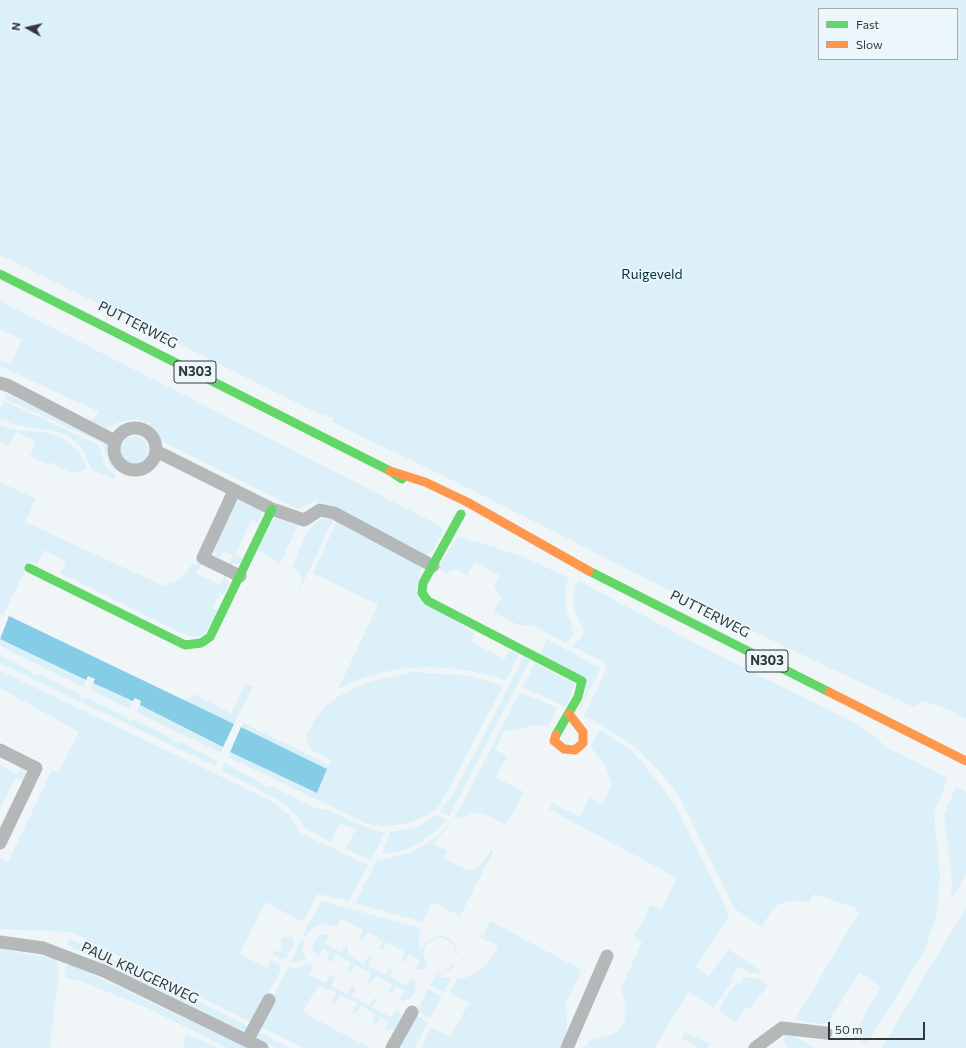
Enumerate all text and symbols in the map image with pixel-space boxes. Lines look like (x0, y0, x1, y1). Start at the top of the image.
north arrow (8, 8, 48, 48)
legend (818, 8, 958, 60)
text: Fast (856, 17, 879, 31)
text: N (9, 21, 23, 31)
text: Slow (856, 37, 883, 51)
park label: Ruigeveld (621, 266, 683, 282)
street label: PUTTERWEG (95, 298, 181, 352)
road number: N303 (174, 361, 216, 383)
street label: PUTTERWEG (667, 587, 753, 641)
road number: N303 (746, 650, 788, 672)
street label: PAUL KRUGERWEG (79, 938, 201, 1008)
scale bar (830, 1014, 927, 1040)
text: 50 m (835, 1022, 863, 1036)

